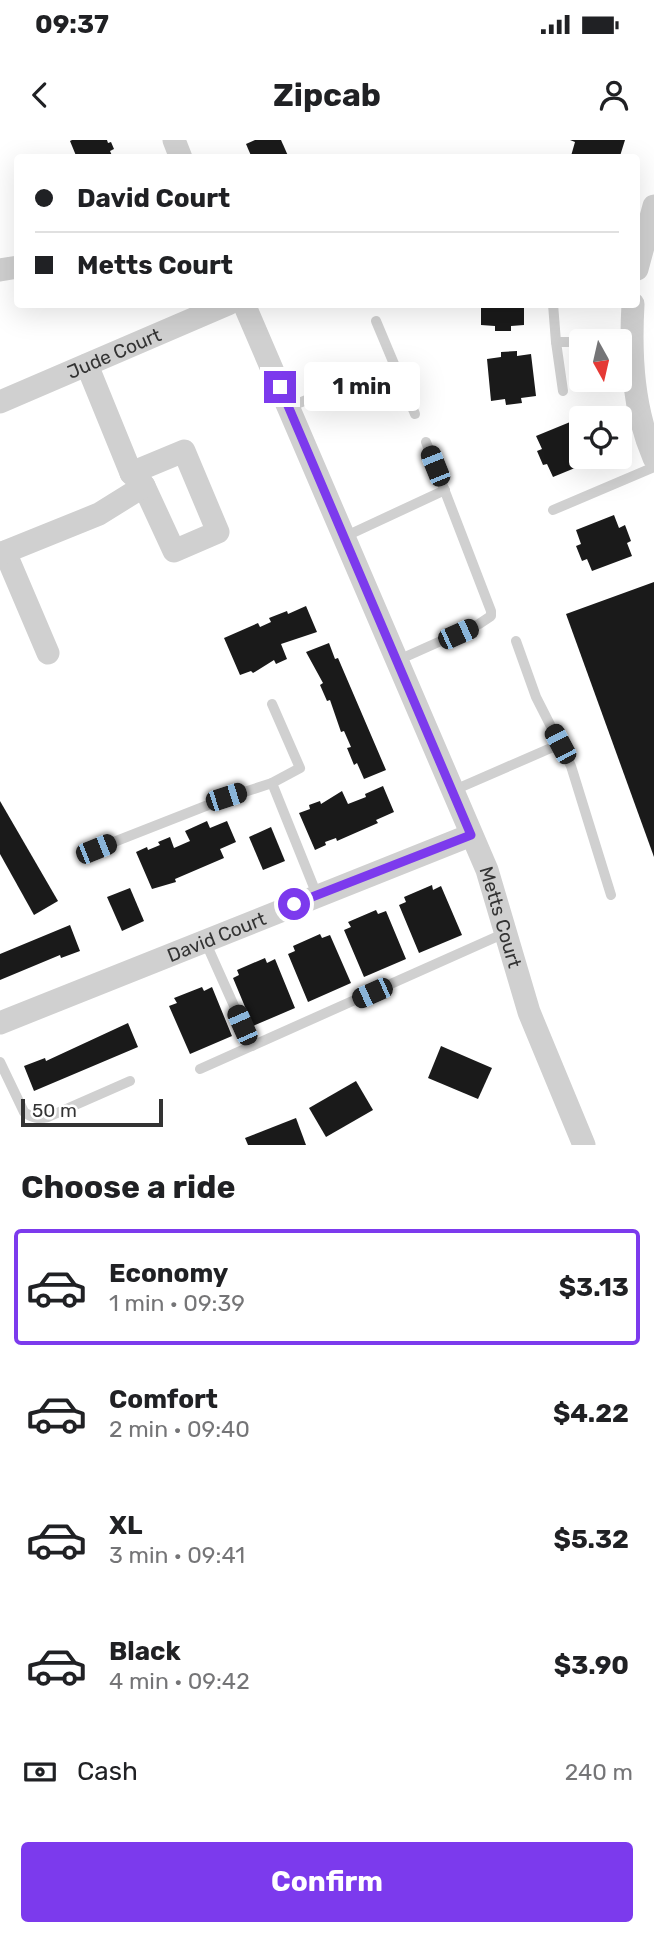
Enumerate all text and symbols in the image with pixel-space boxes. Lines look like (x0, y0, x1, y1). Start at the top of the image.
text: 09:37 (35, 9, 109, 40)
icon: back (21, 76, 59, 114)
text: Zipcab (273, 76, 381, 114)
icon: person (595, 76, 633, 114)
text: David Court (77, 183, 230, 214)
text: Metts Court (77, 250, 233, 281)
street label: Jude Court (64, 323, 165, 383)
north arrow (569, 329, 632, 392)
map controls (569, 329, 632, 469)
callout: 1 min (304, 362, 420, 412)
route end (264, 371, 296, 403)
text: 1 min (333, 372, 391, 400)
button: locate (569, 406, 632, 469)
car (418, 443, 453, 489)
car (435, 616, 482, 652)
car (541, 721, 580, 767)
car (203, 781, 250, 813)
car (73, 831, 120, 867)
street label: Metts Court (475, 864, 527, 971)
route start (278, 888, 310, 920)
street label: David Court (164, 906, 270, 967)
car (349, 975, 396, 1011)
car (224, 1002, 261, 1048)
scale bar (21, 1096, 163, 1128)
text: 50 m (32, 1099, 77, 1122)
text: Choose a ride (21, 1168, 235, 1206)
icon: car (25, 1256, 88, 1319)
text: Economy (109, 1258, 228, 1289)
text: $3.13 (559, 1272, 629, 1303)
text: 1 min · 09:39 (109, 1289, 245, 1317)
icon: car (25, 1382, 88, 1445)
text: Comfort (109, 1384, 218, 1415)
text: $4.22 (553, 1398, 629, 1429)
text: 2 min · 09:40 (109, 1415, 250, 1443)
icon: car (25, 1508, 88, 1571)
text: XL (109, 1510, 142, 1541)
text: $5.32 (554, 1524, 629, 1555)
text: 3 min · 09:41 (109, 1541, 245, 1569)
icon: car (25, 1634, 88, 1697)
text: Black (109, 1636, 181, 1667)
text: $3.90 (554, 1650, 629, 1681)
text: 4 min · 09:42 (109, 1667, 250, 1695)
icon: cash (21, 1753, 59, 1791)
text: Cash (77, 1756, 138, 1787)
text: 240 m (565, 1758, 633, 1786)
button: Confirm (21, 1842, 633, 1922)

